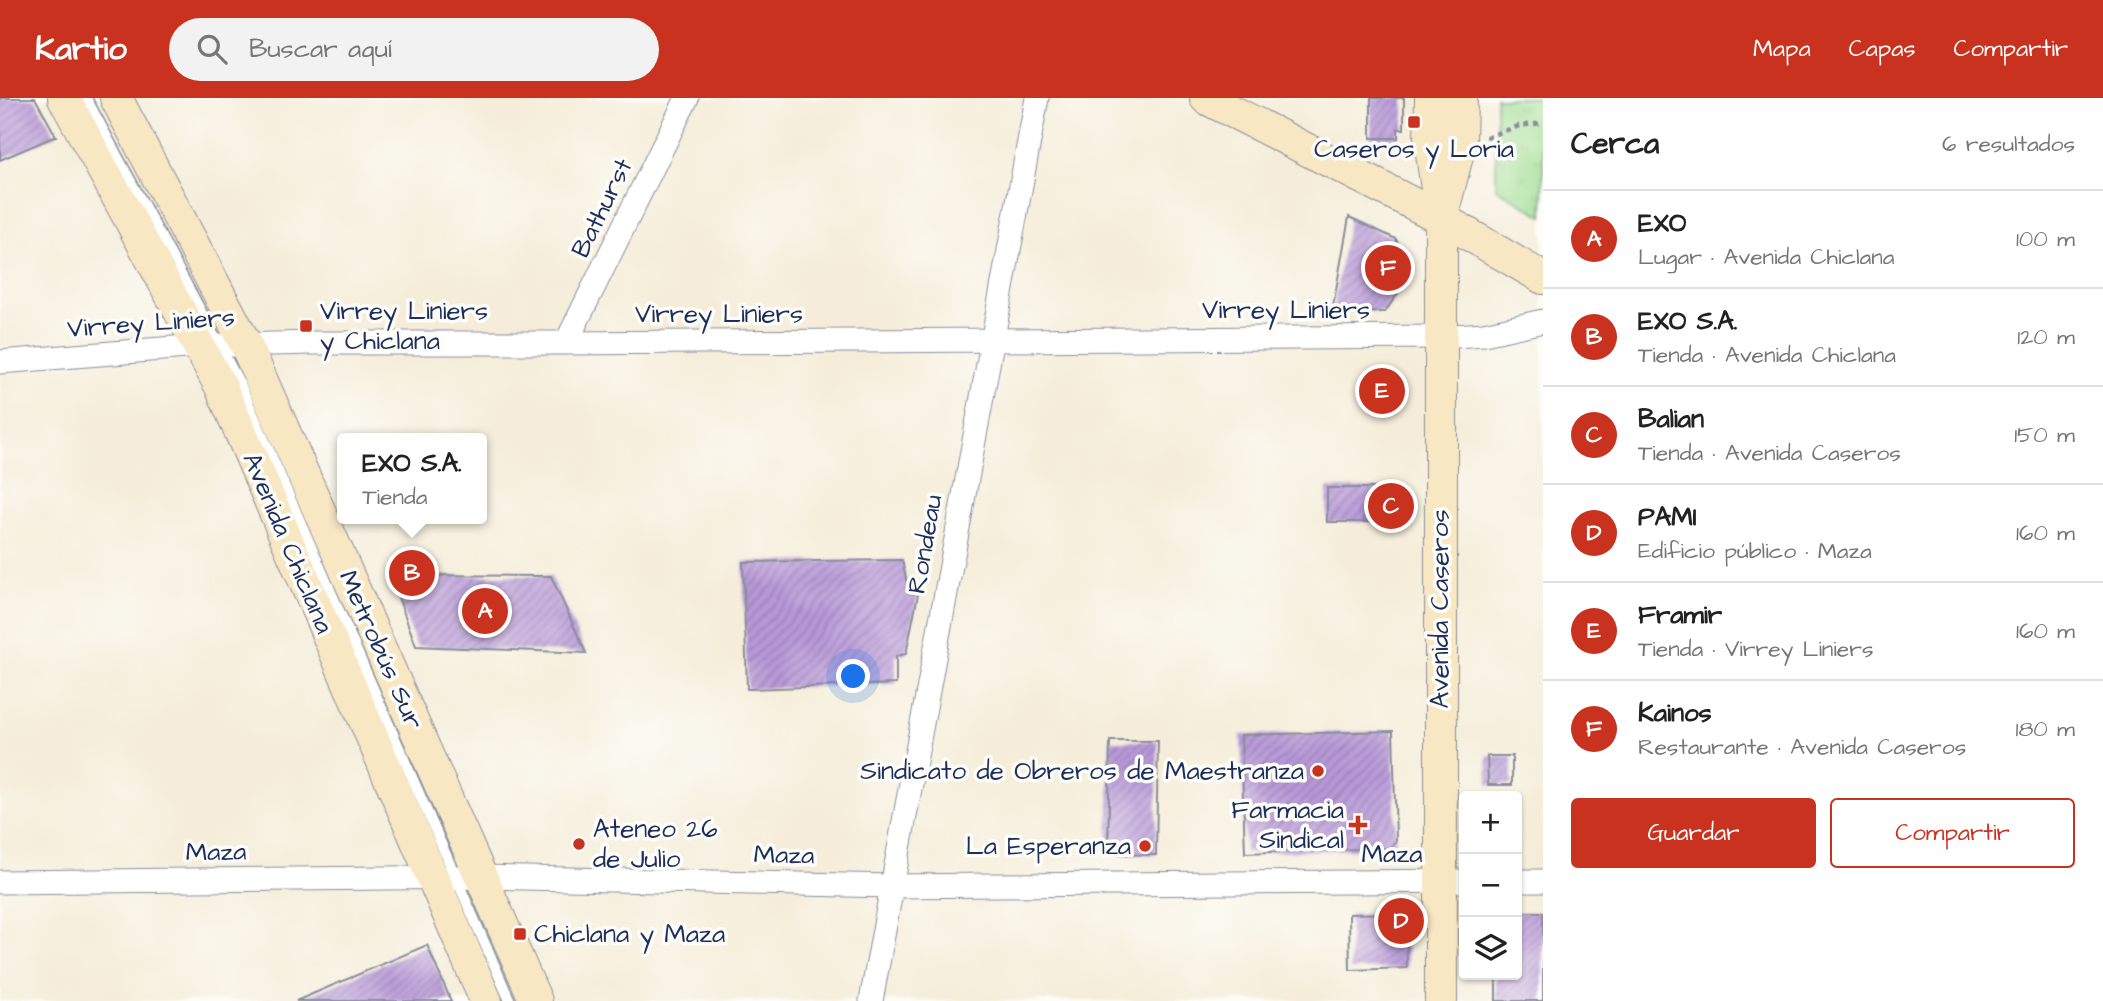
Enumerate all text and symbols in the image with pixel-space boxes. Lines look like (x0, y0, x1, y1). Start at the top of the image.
search box (169, 18, 659, 81)
text: Kartio (35, 26, 127, 72)
icon: search (193, 30, 231, 68)
text: Buscar aquí (249, 31, 392, 67)
text: Mapa (1753, 32, 1811, 66)
text: Capas (1849, 32, 1915, 66)
text: Compartir (1953, 32, 2068, 66)
marker: Caseros y Loria (1406, 114, 1422, 130)
text: Cerca (1571, 123, 1659, 165)
text: 6 resultados (1942, 128, 2075, 160)
place label: Caseros y Loria (1314, 131, 1514, 169)
street label: Bathurst (563, 152, 642, 264)
text: EXO (1638, 205, 1686, 241)
text: A (1587, 223, 1601, 255)
text: 100 m (2016, 223, 2075, 255)
text: Lugar · Avenida Chiclana (1638, 241, 1895, 273)
pin: F (1365, 242, 1411, 294)
street label: Virrey Liniers (1202, 292, 1370, 330)
place label: Virrey Liniers y Chiclana (320, 293, 488, 361)
street label: Virrey Liniers (635, 296, 803, 334)
street label: Virrey Liniers (66, 299, 236, 349)
text: EXO S.A. (1638, 303, 1737, 339)
marker: Virrey Liniers y Chiclana (298, 318, 314, 334)
text: B (1586, 321, 1602, 353)
text: 120 m (2017, 321, 2075, 353)
text: Tienda · Avenida Chiclana (1638, 339, 1896, 371)
pin: E (1359, 365, 1405, 417)
text: Balian (1638, 401, 1704, 437)
text: C (1586, 419, 1602, 451)
text: 150 m (2014, 419, 2075, 451)
popup (337, 433, 487, 524)
text: Tienda · Avenida Caseros (1638, 437, 1901, 469)
text: EXO S.A. (362, 445, 462, 481)
street label: Avenida Chiclana (234, 447, 342, 639)
pin: C (1368, 480, 1414, 532)
text: Tienda (362, 481, 428, 513)
street label: Rondeau (899, 492, 951, 596)
text: PAMI (1638, 499, 1697, 535)
street label: Avenida Caseros (1422, 510, 1458, 708)
text: D (1587, 517, 1601, 549)
text: 160 m (2016, 517, 2075, 549)
text: Edificio público · Maza (1638, 535, 1872, 567)
pin: B (389, 547, 435, 599)
street label: Metrobús Sur (330, 565, 432, 735)
pin: A (462, 585, 508, 637)
text: Framir (1638, 597, 1722, 633)
text: E (1587, 615, 1601, 647)
text: 160 m (2016, 615, 2075, 647)
text: Tienda · Virrey Liniers (1638, 633, 1874, 665)
your location (836, 659, 870, 693)
text: Kainos (1638, 695, 1712, 731)
text: F (1586, 713, 1602, 745)
text: 180 m (2016, 713, 2075, 745)
text: Restaurante · Avenida Caseros (1638, 731, 1966, 763)
place label: Sindicato de Obreros de Maestranza (860, 753, 1304, 789)
marker: Sindicato de Obreros de Maestranza (1310, 763, 1326, 779)
map controls (1459, 791, 1522, 980)
button: + (1459, 791, 1522, 854)
place label: Farmacia Sindical (1231, 792, 1344, 858)
button: Guardar (1571, 798, 1816, 868)
button: Compartir (1830, 798, 2075, 868)
place label: Ateneo 26 de Julio (593, 811, 718, 877)
marker: Farmacia Sindical (1350, 817, 1366, 833)
place label: La Esperanza (966, 828, 1131, 864)
street label: Maza (185, 833, 247, 871)
marker: Ateneo 26 de Julio (571, 836, 587, 852)
street label: Maza (753, 836, 815, 874)
street label: Maza (1362, 836, 1422, 872)
marker: La Esperanza (1137, 838, 1153, 854)
button: − (1459, 854, 1522, 917)
pin: D (1378, 895, 1424, 947)
place label: Chiclana y Maza (534, 916, 725, 954)
button: layers (1459, 917, 1522, 980)
marker: Chiclana y Maza (512, 926, 528, 942)

